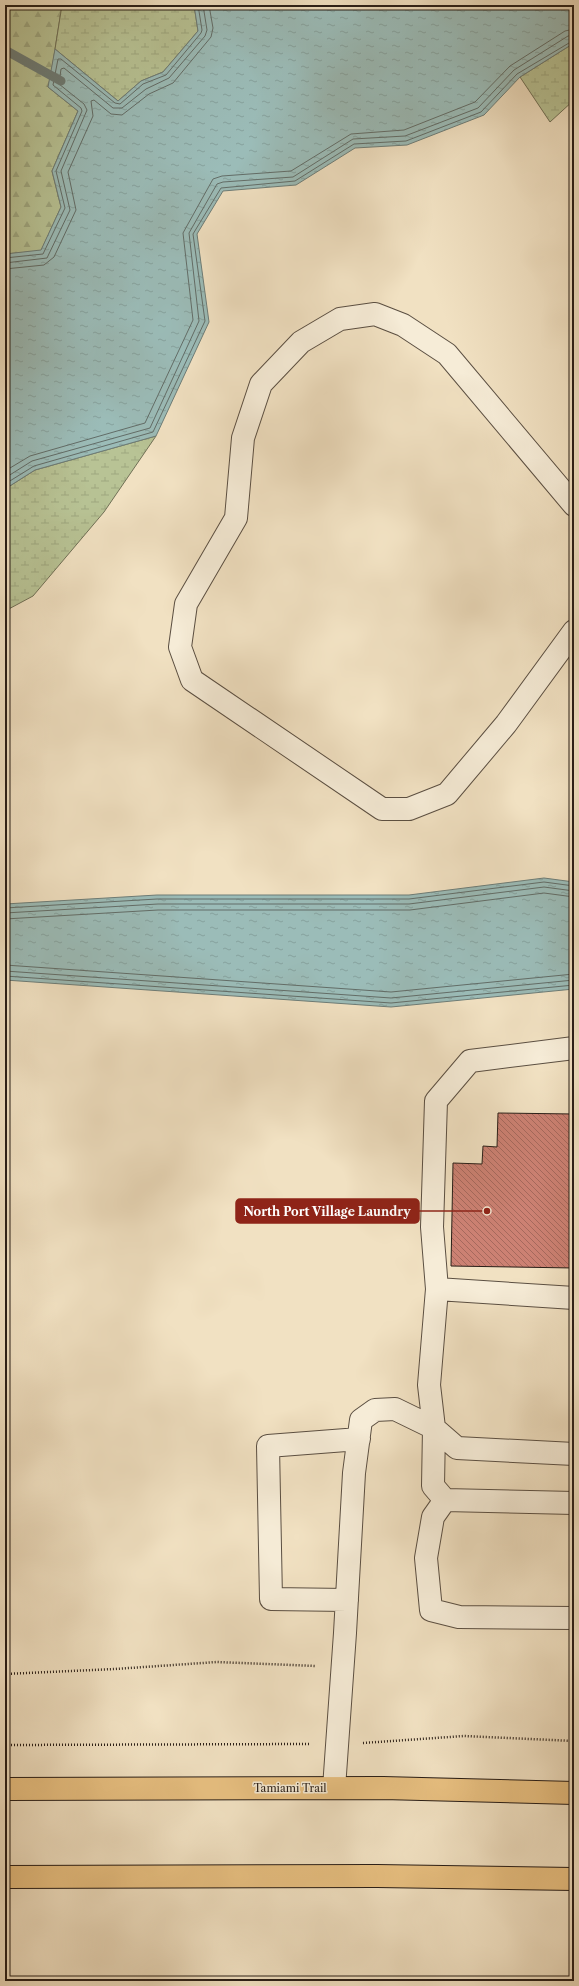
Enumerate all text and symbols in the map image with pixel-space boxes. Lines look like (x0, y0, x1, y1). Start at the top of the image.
callout: North Port Village Laundry (236, 1199, 419, 1223)
text: North Port Village Laundry (243, 1204, 411, 1219)
street label: Tamiami Trail (253, 1781, 327, 1795)

